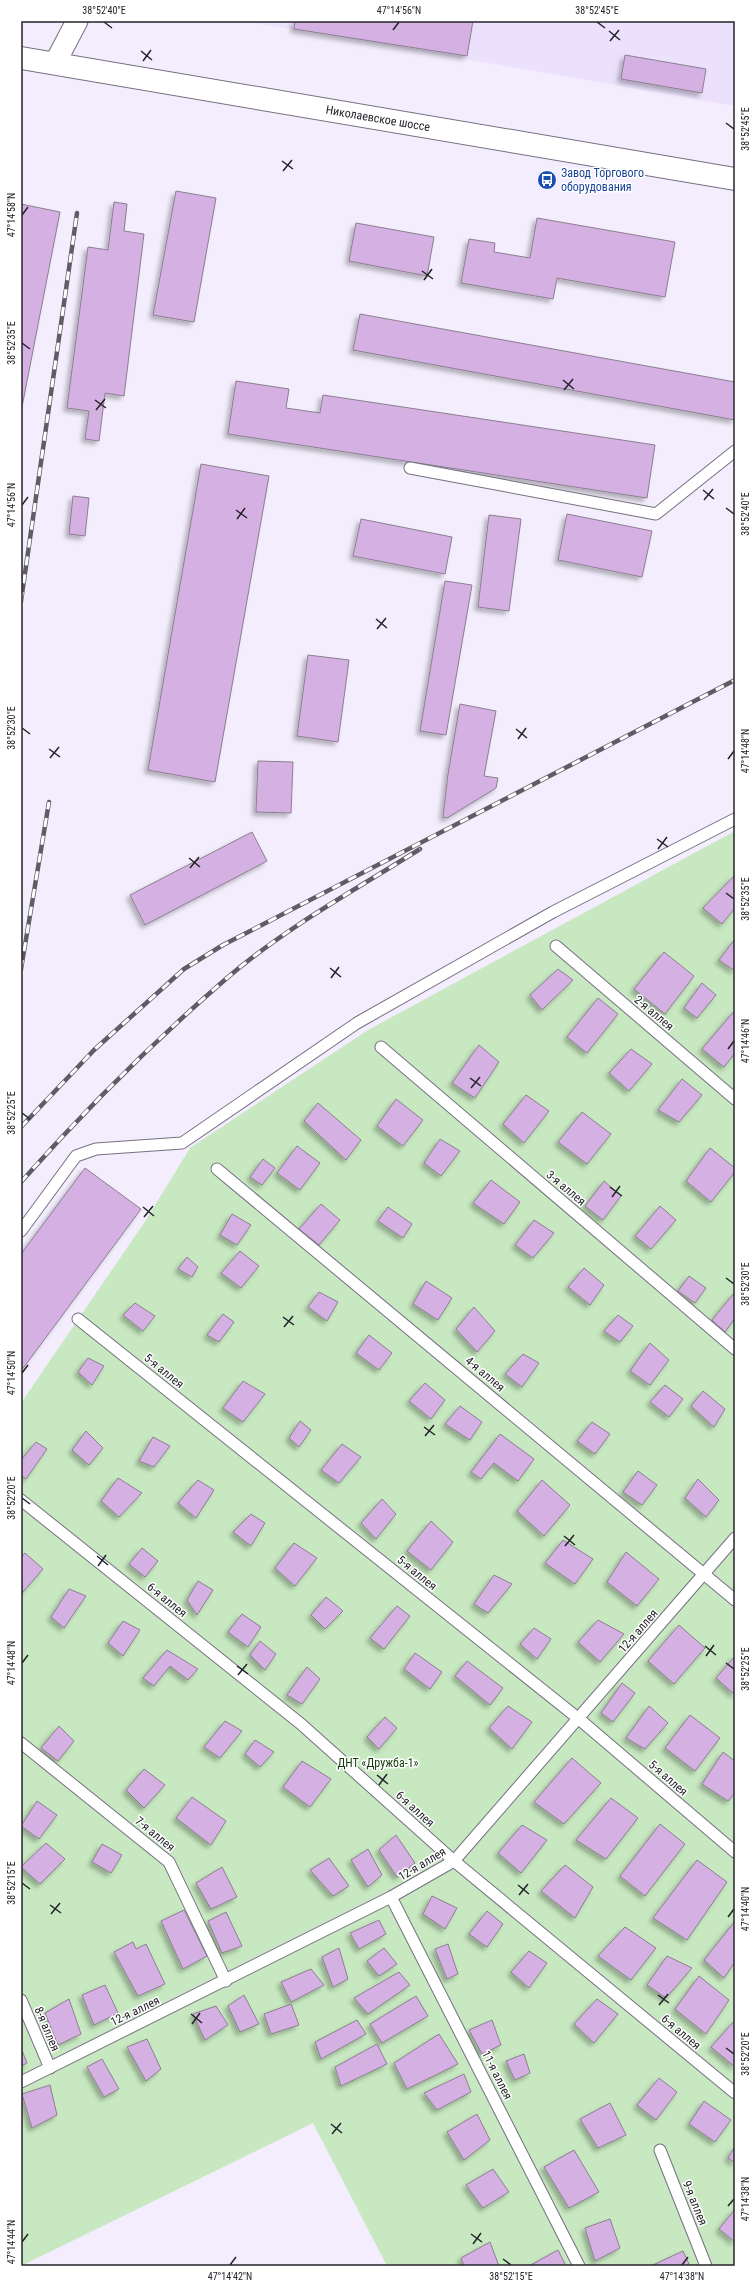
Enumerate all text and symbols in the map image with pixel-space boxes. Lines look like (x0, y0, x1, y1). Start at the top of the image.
text: 38°52'40"E (82, 5, 126, 16)
text: 47°14'56"N (377, 5, 421, 16)
text: 38°52'45"E (575, 5, 619, 16)
street label: Николаевское шоссе (325, 103, 431, 134)
text: 38°52'45"E (740, 107, 751, 151)
place label: Завод Торгового оборудования (561, 166, 644, 194)
bus stop icon: Завод Торгового оборудования (536, 169, 558, 191)
text: 47°14'58"N (6, 193, 17, 237)
text: 38°52'35"E (6, 321, 17, 365)
text: 47°14'56"N (6, 483, 17, 527)
text: 38°52'40"E (740, 492, 751, 536)
text: 38°52'30"E (6, 706, 17, 750)
text: 47°14'48"N (740, 729, 751, 773)
text: 38°52'35"E (740, 877, 751, 921)
street label: 2-я аллея (632, 993, 676, 1033)
text: 47°14'46"N (740, 1019, 751, 1063)
text: 38°52'25"E (6, 1091, 17, 1135)
street label: 3-я аллея (544, 1168, 588, 1208)
text: 38°52'30"E (740, 1262, 751, 1306)
text: 47°14'50"N (6, 1351, 17, 1395)
street label: 5-я аллея (141, 1351, 187, 1391)
street label: 4-я аллея (463, 1354, 507, 1394)
text: 38°52'20"E (6, 1476, 17, 1520)
street label: 5-я аллея (394, 1553, 440, 1593)
street label: 6-я аллея (144, 1580, 190, 1620)
street label: 12-я аллея (615, 1606, 661, 1656)
text: 47°14'48"N (6, 1641, 17, 1685)
text: 38°52'25"E (740, 1647, 751, 1691)
park label: ДНТ «Дружба-1» (337, 1756, 419, 1770)
street label: 5-я аллея (646, 1757, 690, 1799)
street label: 6-я аллея (393, 1788, 437, 1830)
street label: 7-я аллея (132, 1814, 178, 1854)
street label: 12-я аллея (396, 1844, 448, 1884)
text: 38°52'15"E (6, 1861, 17, 1905)
text: 47°14'40"N (740, 1887, 751, 1931)
street label: 12-я аллея (108, 1993, 162, 2029)
street label: 8-я аллея (31, 2005, 63, 2053)
street label: 6-я аллея (659, 2012, 703, 2052)
text: 38°52'20"E (740, 2032, 751, 2076)
street label: 11-я аллея (479, 2048, 515, 2102)
text: 47°14'38"N (740, 2177, 751, 2221)
street label: 9-я аллея (680, 2179, 710, 2227)
text: 47°14'44"N (6, 2220, 17, 2264)
text: 47°14'42"N (208, 2271, 252, 2282)
text: 38°52'15"E (489, 2271, 533, 2282)
text: 47°14'38"N (660, 2271, 704, 2282)

